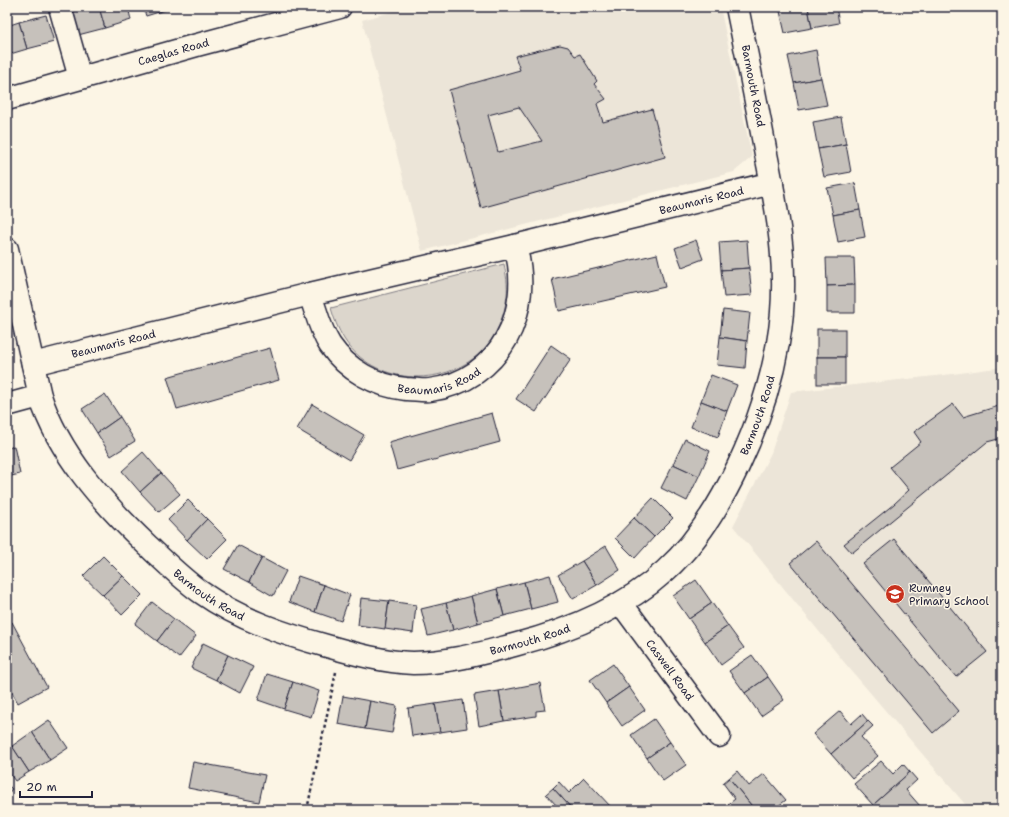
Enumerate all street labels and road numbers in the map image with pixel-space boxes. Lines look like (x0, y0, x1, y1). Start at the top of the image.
street label: Caeglas Road (136, 35, 211, 69)
street label: Barmouth Road (738, 44, 768, 128)
street label: Beaumaris Road (658, 183, 745, 218)
street label: Beaumaris Road (70, 326, 157, 362)
street label: Beaumaris Road (397, 364, 484, 398)
street label: Barmouth Road (737, 374, 778, 457)
street label: Barmouth Road (170, 566, 247, 624)
street label: Barmouth Road (488, 620, 572, 658)
street label: Caswell Road (643, 636, 698, 703)

